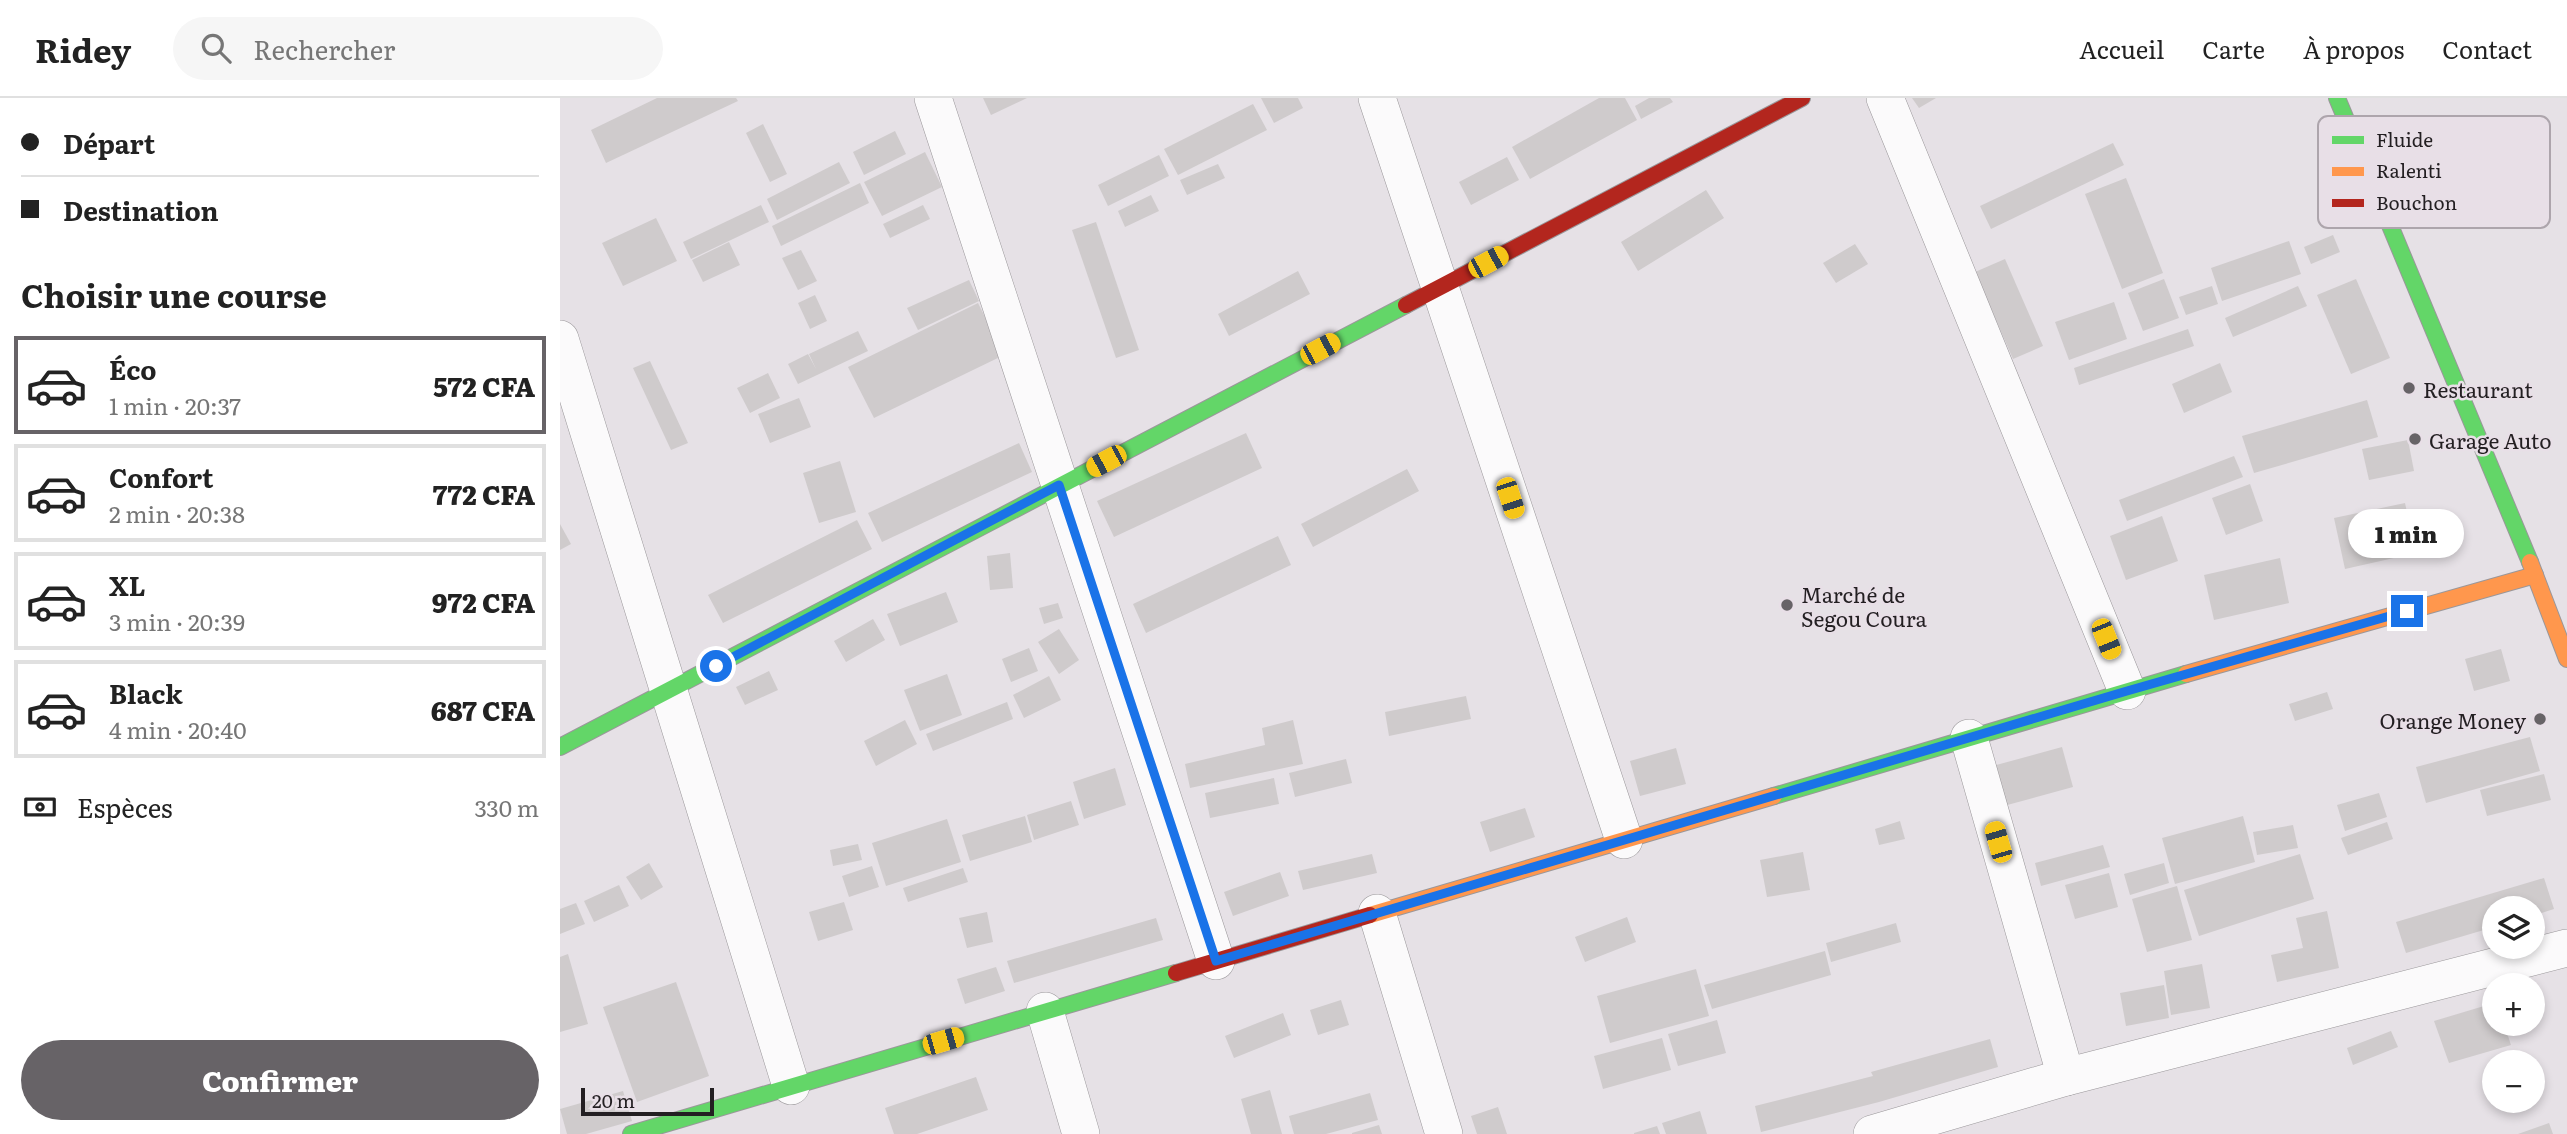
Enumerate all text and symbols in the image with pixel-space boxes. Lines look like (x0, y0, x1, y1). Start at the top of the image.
search box (173, 17, 663, 80)
text: Ridey (35, 24, 131, 73)
icon: search (197, 29, 235, 67)
text: Rechercher (253, 29, 395, 68)
text: Accueil (2079, 31, 2164, 66)
text: Carte (2202, 31, 2265, 66)
text: À propos (2303, 31, 2404, 66)
text: Contact (2442, 31, 2532, 66)
legend (2318, 116, 2550, 228)
text: Départ (63, 123, 155, 162)
text: Fluide (2376, 125, 2433, 153)
text: Ralenti (2376, 156, 2442, 184)
text: Bouchon (2376, 188, 2457, 216)
text: Destination (63, 190, 219, 229)
car (1465, 243, 1512, 281)
text: Choisir une course (21, 270, 327, 318)
car (1297, 330, 1344, 368)
text: Éco (109, 349, 157, 388)
icon: car (25, 354, 88, 417)
text: 572 CFA (433, 366, 535, 405)
place label: Restaurant (2423, 373, 2533, 404)
marker: Restaurant (2401, 380, 2417, 396)
text: 1 min · 20:37 (109, 388, 241, 422)
place label: Garage Auto (2429, 424, 2552, 455)
marker: Garage Auto (2407, 431, 2423, 447)
car (1083, 442, 1130, 480)
text: Confort (109, 457, 213, 496)
icon: car (25, 462, 88, 525)
text: 772 CFA (433, 474, 535, 513)
car (1494, 475, 1527, 521)
text: 2 min · 20:38 (109, 496, 245, 530)
callout: 1 min (2349, 510, 2465, 559)
text: 1 min (2375, 516, 2437, 550)
text: XL (109, 565, 146, 604)
icon: car (25, 570, 88, 633)
place label: Marché de Segou Coura (1801, 578, 1928, 633)
text: 972 CFA (432, 582, 535, 621)
route end (2391, 595, 2423, 627)
marker: Marché de Segou Coura (1779, 597, 1795, 613)
text: 3 min · 20:39 (109, 604, 245, 638)
car (2089, 616, 2124, 662)
route start (700, 650, 732, 682)
text: Black (109, 673, 183, 712)
icon: car (25, 678, 88, 741)
text: 687 CFA (431, 690, 535, 729)
place label: Orange Money (2380, 704, 2527, 735)
marker: Orange Money (2532, 711, 2548, 727)
text: 4 min · 20:40 (109, 712, 246, 746)
text: Espèces (77, 787, 173, 826)
icon: cash (21, 788, 59, 826)
text: 330 m (475, 790, 539, 824)
car (1983, 819, 2014, 865)
map controls (2482, 896, 2545, 1113)
button: layers (2482, 896, 2545, 959)
button: + (2482, 973, 2545, 1036)
car (920, 1025, 967, 1057)
button: Confirmer (21, 1040, 539, 1120)
button: − (2482, 1050, 2545, 1113)
scale bar (581, 1085, 714, 1117)
text: 20 m (592, 1086, 635, 1114)

